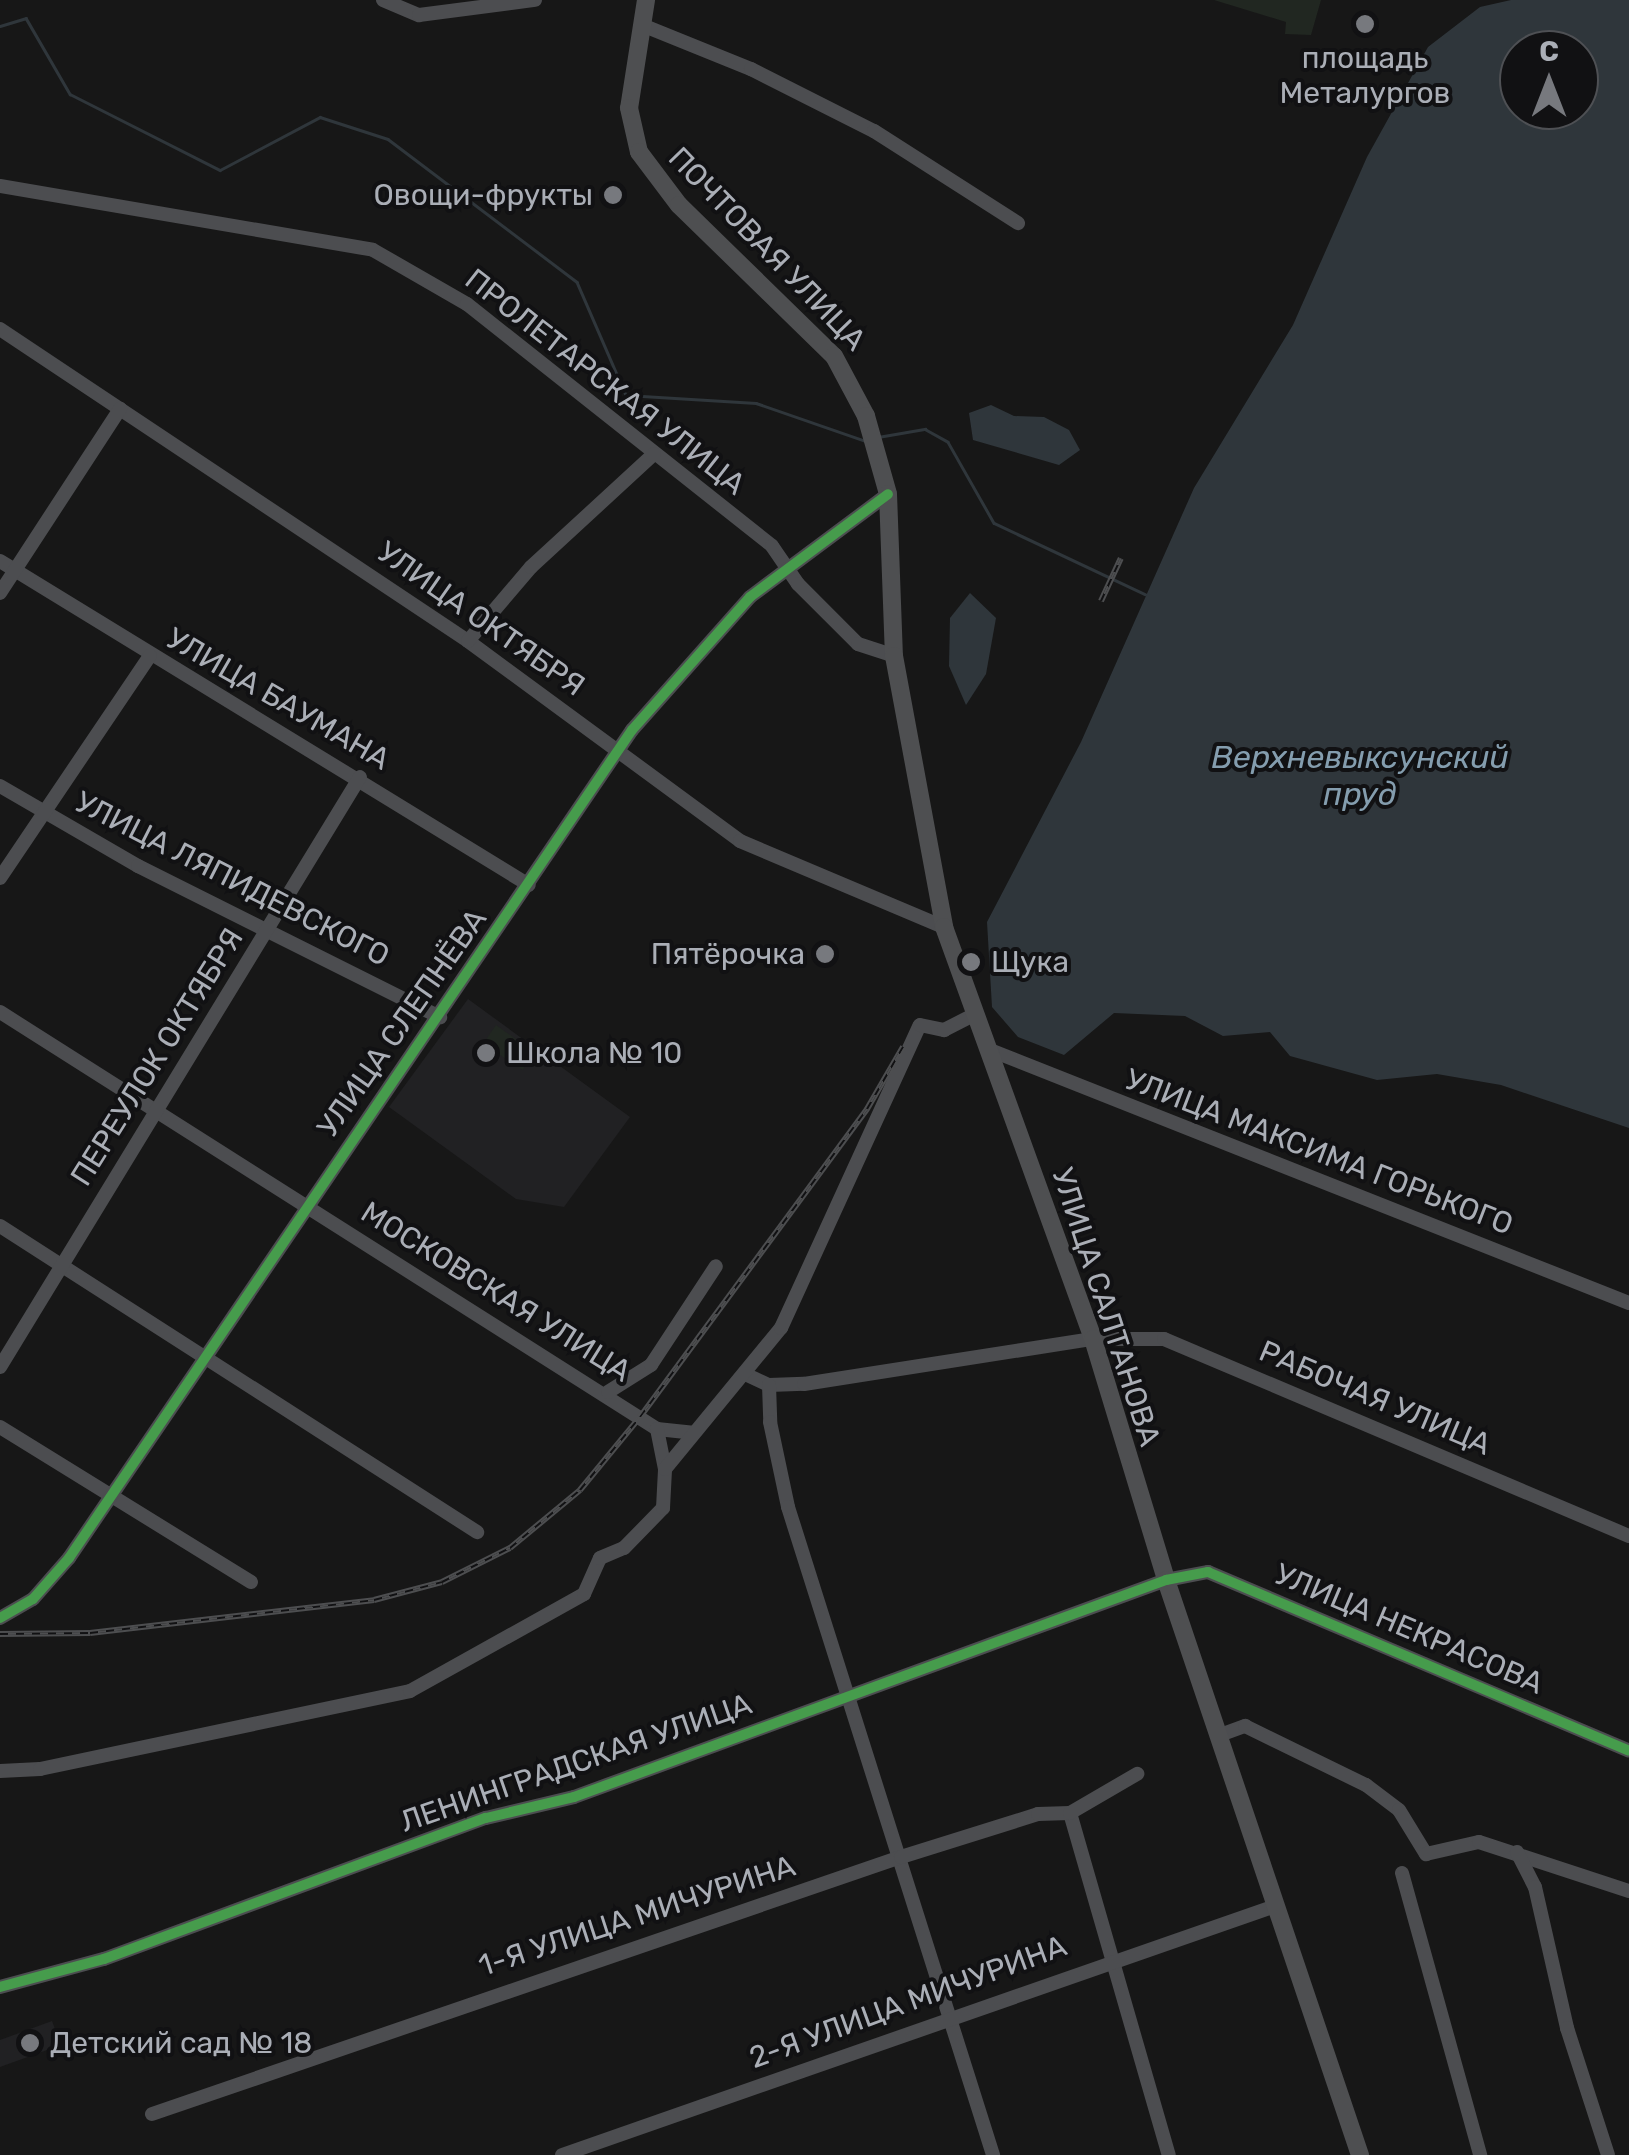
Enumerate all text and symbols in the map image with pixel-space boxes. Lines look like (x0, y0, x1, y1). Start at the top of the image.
marker: площадь Металургов (1354, 13, 1376, 35)
north arrow (1499, 30, 1599, 130)
text: С (1539, 35, 1559, 68)
place label: площадь Металургов (1280, 40, 1450, 110)
street label: ПОЧТОВАЯ УЛИЦА (661, 140, 873, 358)
place label: Овощи-фрукты (374, 177, 593, 213)
marker: Овощи-фрукты (602, 184, 624, 206)
street label: ПРОЛЕТАРСКАЯ УЛИЦА (458, 261, 752, 503)
street label: УЛИЦА ОКТЯБРЯ (371, 534, 591, 704)
street label: УЛИЦА БАУМАНА (160, 620, 396, 778)
water label: Верхневыксунский пруд (1211, 739, 1509, 814)
street label: УЛИЦА ЛЯПИДЕВСКОГО (69, 784, 395, 974)
street label: УЛИЦА СЛЕПНЁВА (310, 902, 494, 1144)
street label: ПЕРЕУЛОК ОКТЯБРЯ (63, 922, 251, 1192)
place label: Пятёрочка (651, 936, 805, 972)
marker: Пятёрочка (814, 943, 836, 965)
place label: Щука (991, 944, 1069, 980)
marker: Щука (960, 951, 982, 973)
place label: Школа № 10 (506, 1035, 682, 1071)
marker: Школа № 10 (475, 1042, 497, 1064)
street label: УЛИЦА МАКСИМА ГОРЬКОГО (1120, 1061, 1518, 1243)
street label: УЛИЦА САЛТАНОВА (1044, 1163, 1168, 1451)
street label: МОСКОВСКАЯ УЛИЦА (354, 1194, 638, 1390)
street label: РАБОЧАЯ УЛИЦА (1254, 1333, 1496, 1463)
street label: УЛИЦА НЕКРАСОВА (1269, 1556, 1549, 1702)
street label: ЛЕНИНГРАДСКАЯ УЛИЦА (395, 1686, 757, 1840)
street label: 1-Я УЛИЦА МИЧУРИНА (474, 1848, 800, 1984)
street label: 2-Я УЛИЦА МИЧУРИНА (745, 1928, 1071, 2076)
place label: Детский сад № 18 (50, 2025, 312, 2061)
marker: Детский сад № 18 (19, 2032, 41, 2054)

